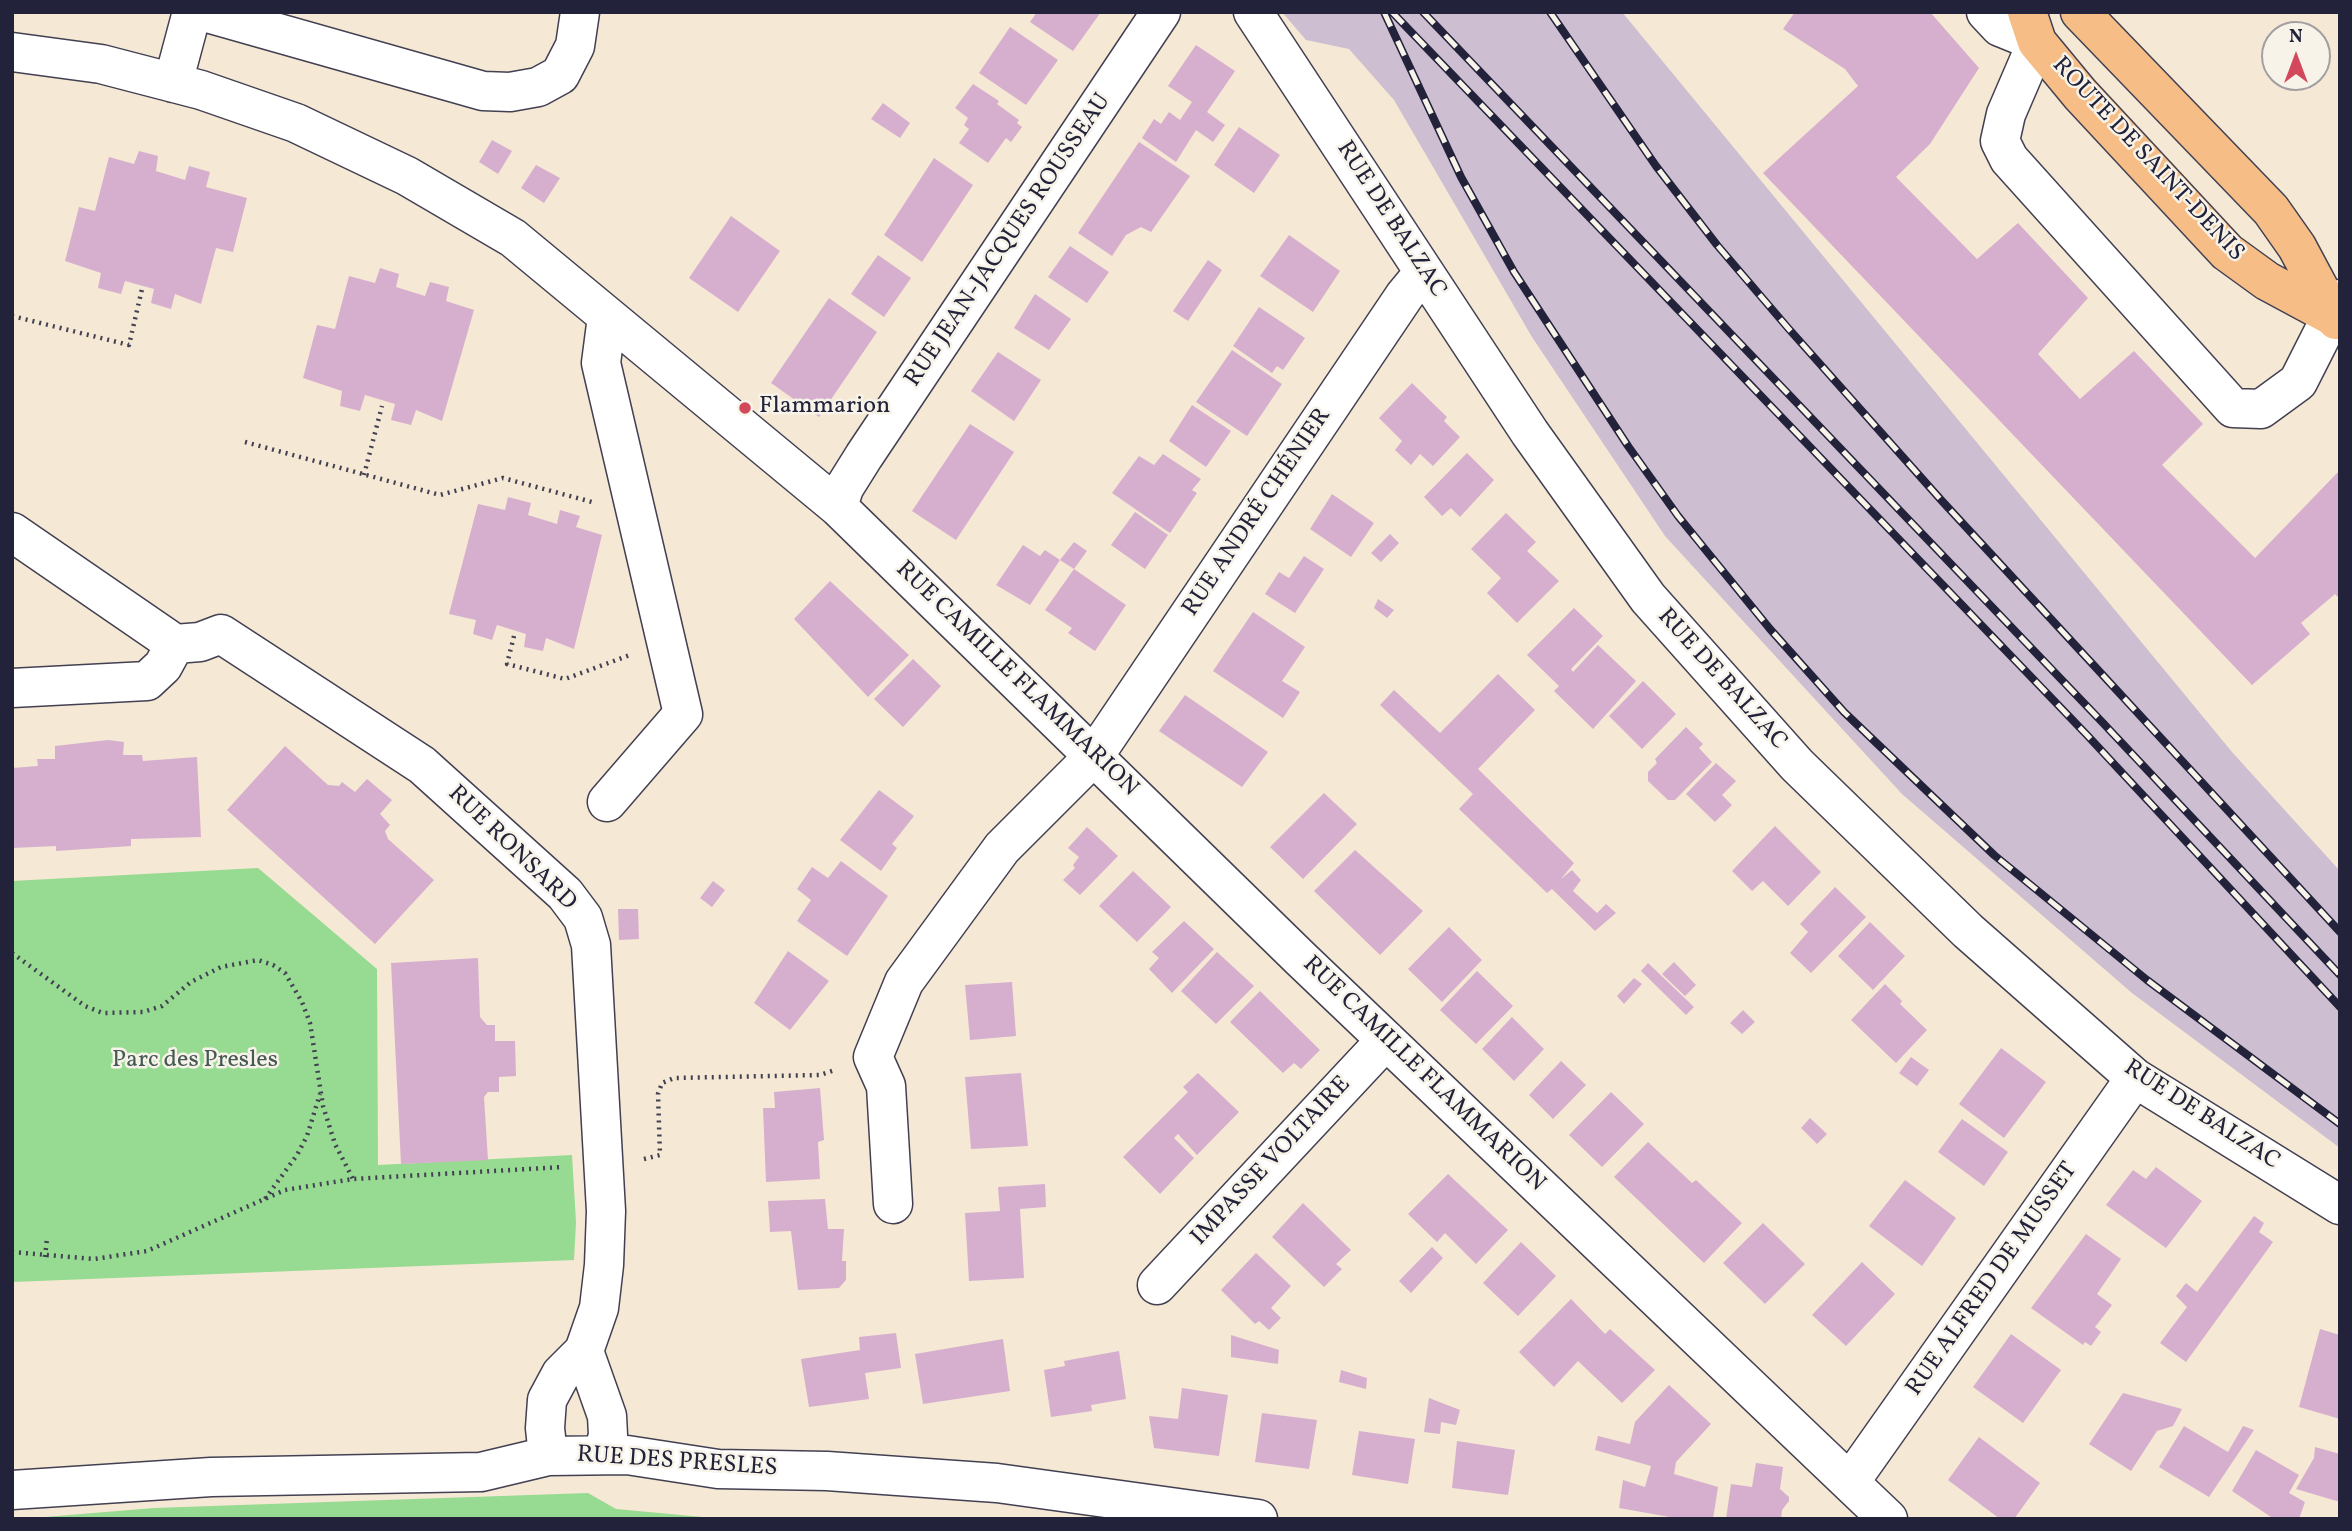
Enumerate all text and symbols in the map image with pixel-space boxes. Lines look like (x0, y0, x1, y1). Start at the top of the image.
north arrow (2261, 21, 2331, 91)
text: N (2289, 24, 2303, 50)
street label: ROUTE DE SAINT-DENIS (2045, 52, 2249, 268)
street label: RUE JEAN-JACQUES ROUSSEAU (900, 89, 1118, 393)
street label: RUE DE BALZAC (1329, 137, 1451, 303)
place label: Flammarion (759, 394, 890, 422)
marker: Flammarion (737, 400, 753, 416)
street label: RUE ANDRÉ CHÉNIER (1178, 403, 1338, 623)
street label: RUE CAMILLE FLAMMARION (889, 556, 1143, 804)
street label: RUE DE BALZAC (1650, 603, 1792, 757)
street label: RUE RONSARD (441, 780, 581, 918)
street label: RUE CAMILLE FLAMMARION (1296, 951, 1550, 1199)
park label: Parc des Presles (112, 1048, 278, 1076)
street label: RUE DE BALZAC (2118, 1055, 2284, 1177)
street label: IMPASSE VOLTAIRE (1186, 1071, 1358, 1253)
street label: RUE ALFRED DE MUSSET (1901, 1158, 2085, 1402)
street label: RUE DES PRESLES (576, 1442, 778, 1484)

